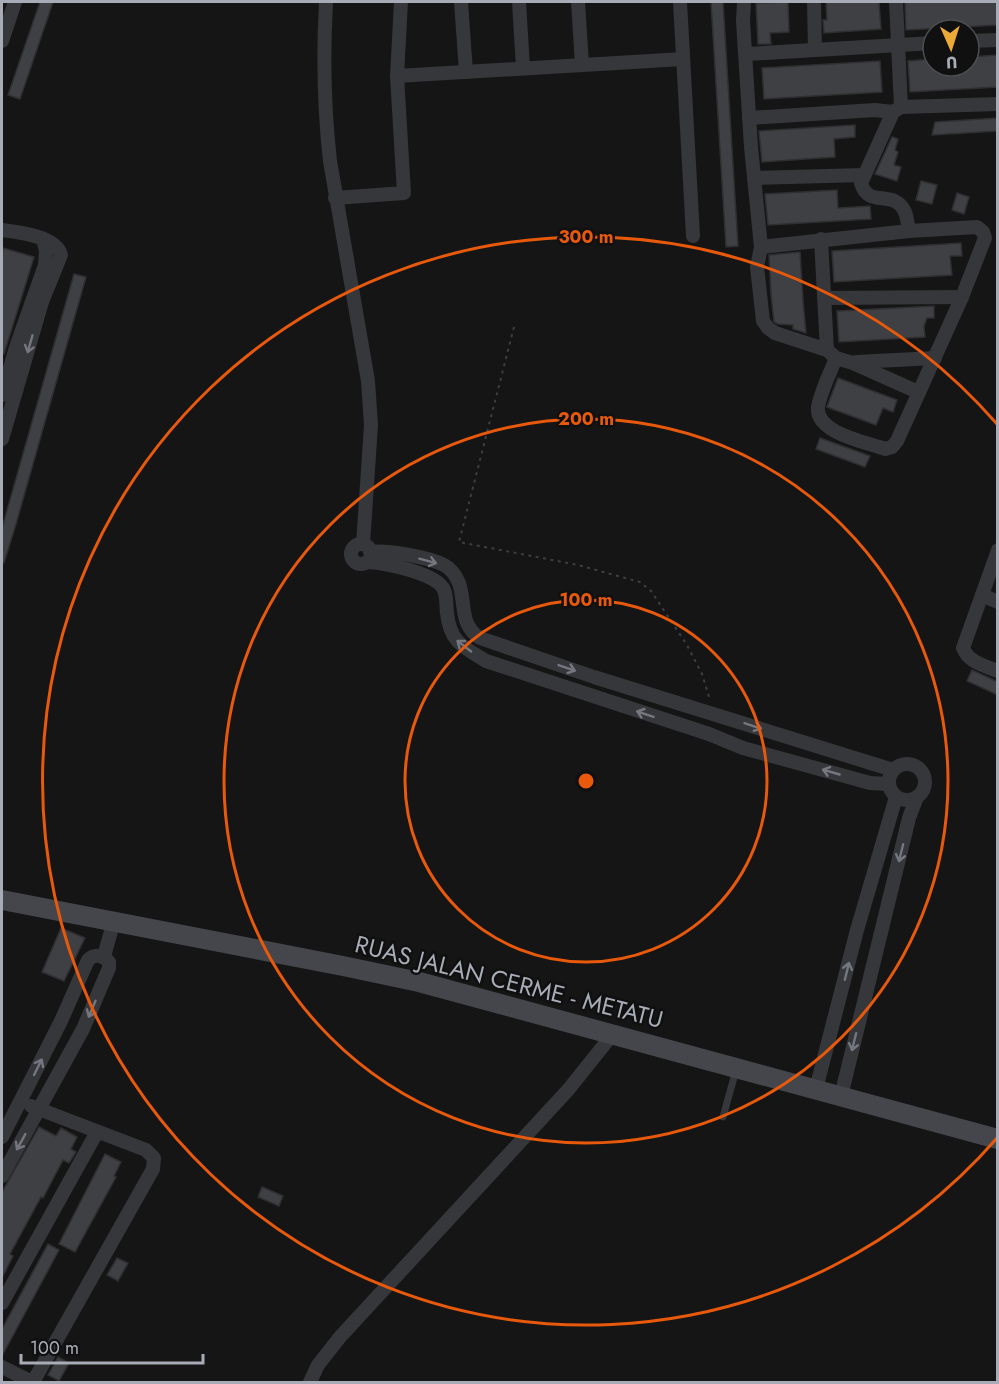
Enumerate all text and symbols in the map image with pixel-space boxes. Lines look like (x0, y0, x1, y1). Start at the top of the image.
north arrow (921, 18, 981, 78)
text: U (946, 51, 958, 74)
text: 300 m (558, 224, 614, 250)
one-way arrow (24, 335, 35, 354)
text: 200 m (558, 406, 614, 432)
one-way arrow (418, 555, 437, 567)
text: 100 m (559, 587, 613, 613)
one-way arrow (456, 640, 472, 653)
one-way arrow (557, 664, 576, 675)
one-way arrow (637, 708, 655, 719)
one-way arrow (743, 721, 762, 732)
one-way arrow (822, 766, 841, 778)
centre of rings (576, 771, 596, 791)
one-way arrow (894, 843, 906, 862)
street label: RUAS JALAN CERME - METATU (351, 926, 667, 1037)
one-way arrow (841, 962, 853, 981)
one-way arrow (86, 999, 97, 1018)
one-way arrow (847, 1032, 859, 1051)
one-way arrow (33, 1058, 45, 1076)
one-way arrow (14, 1134, 26, 1151)
scale bar (21, 1327, 202, 1365)
text: 100 m (30, 1335, 79, 1361)

